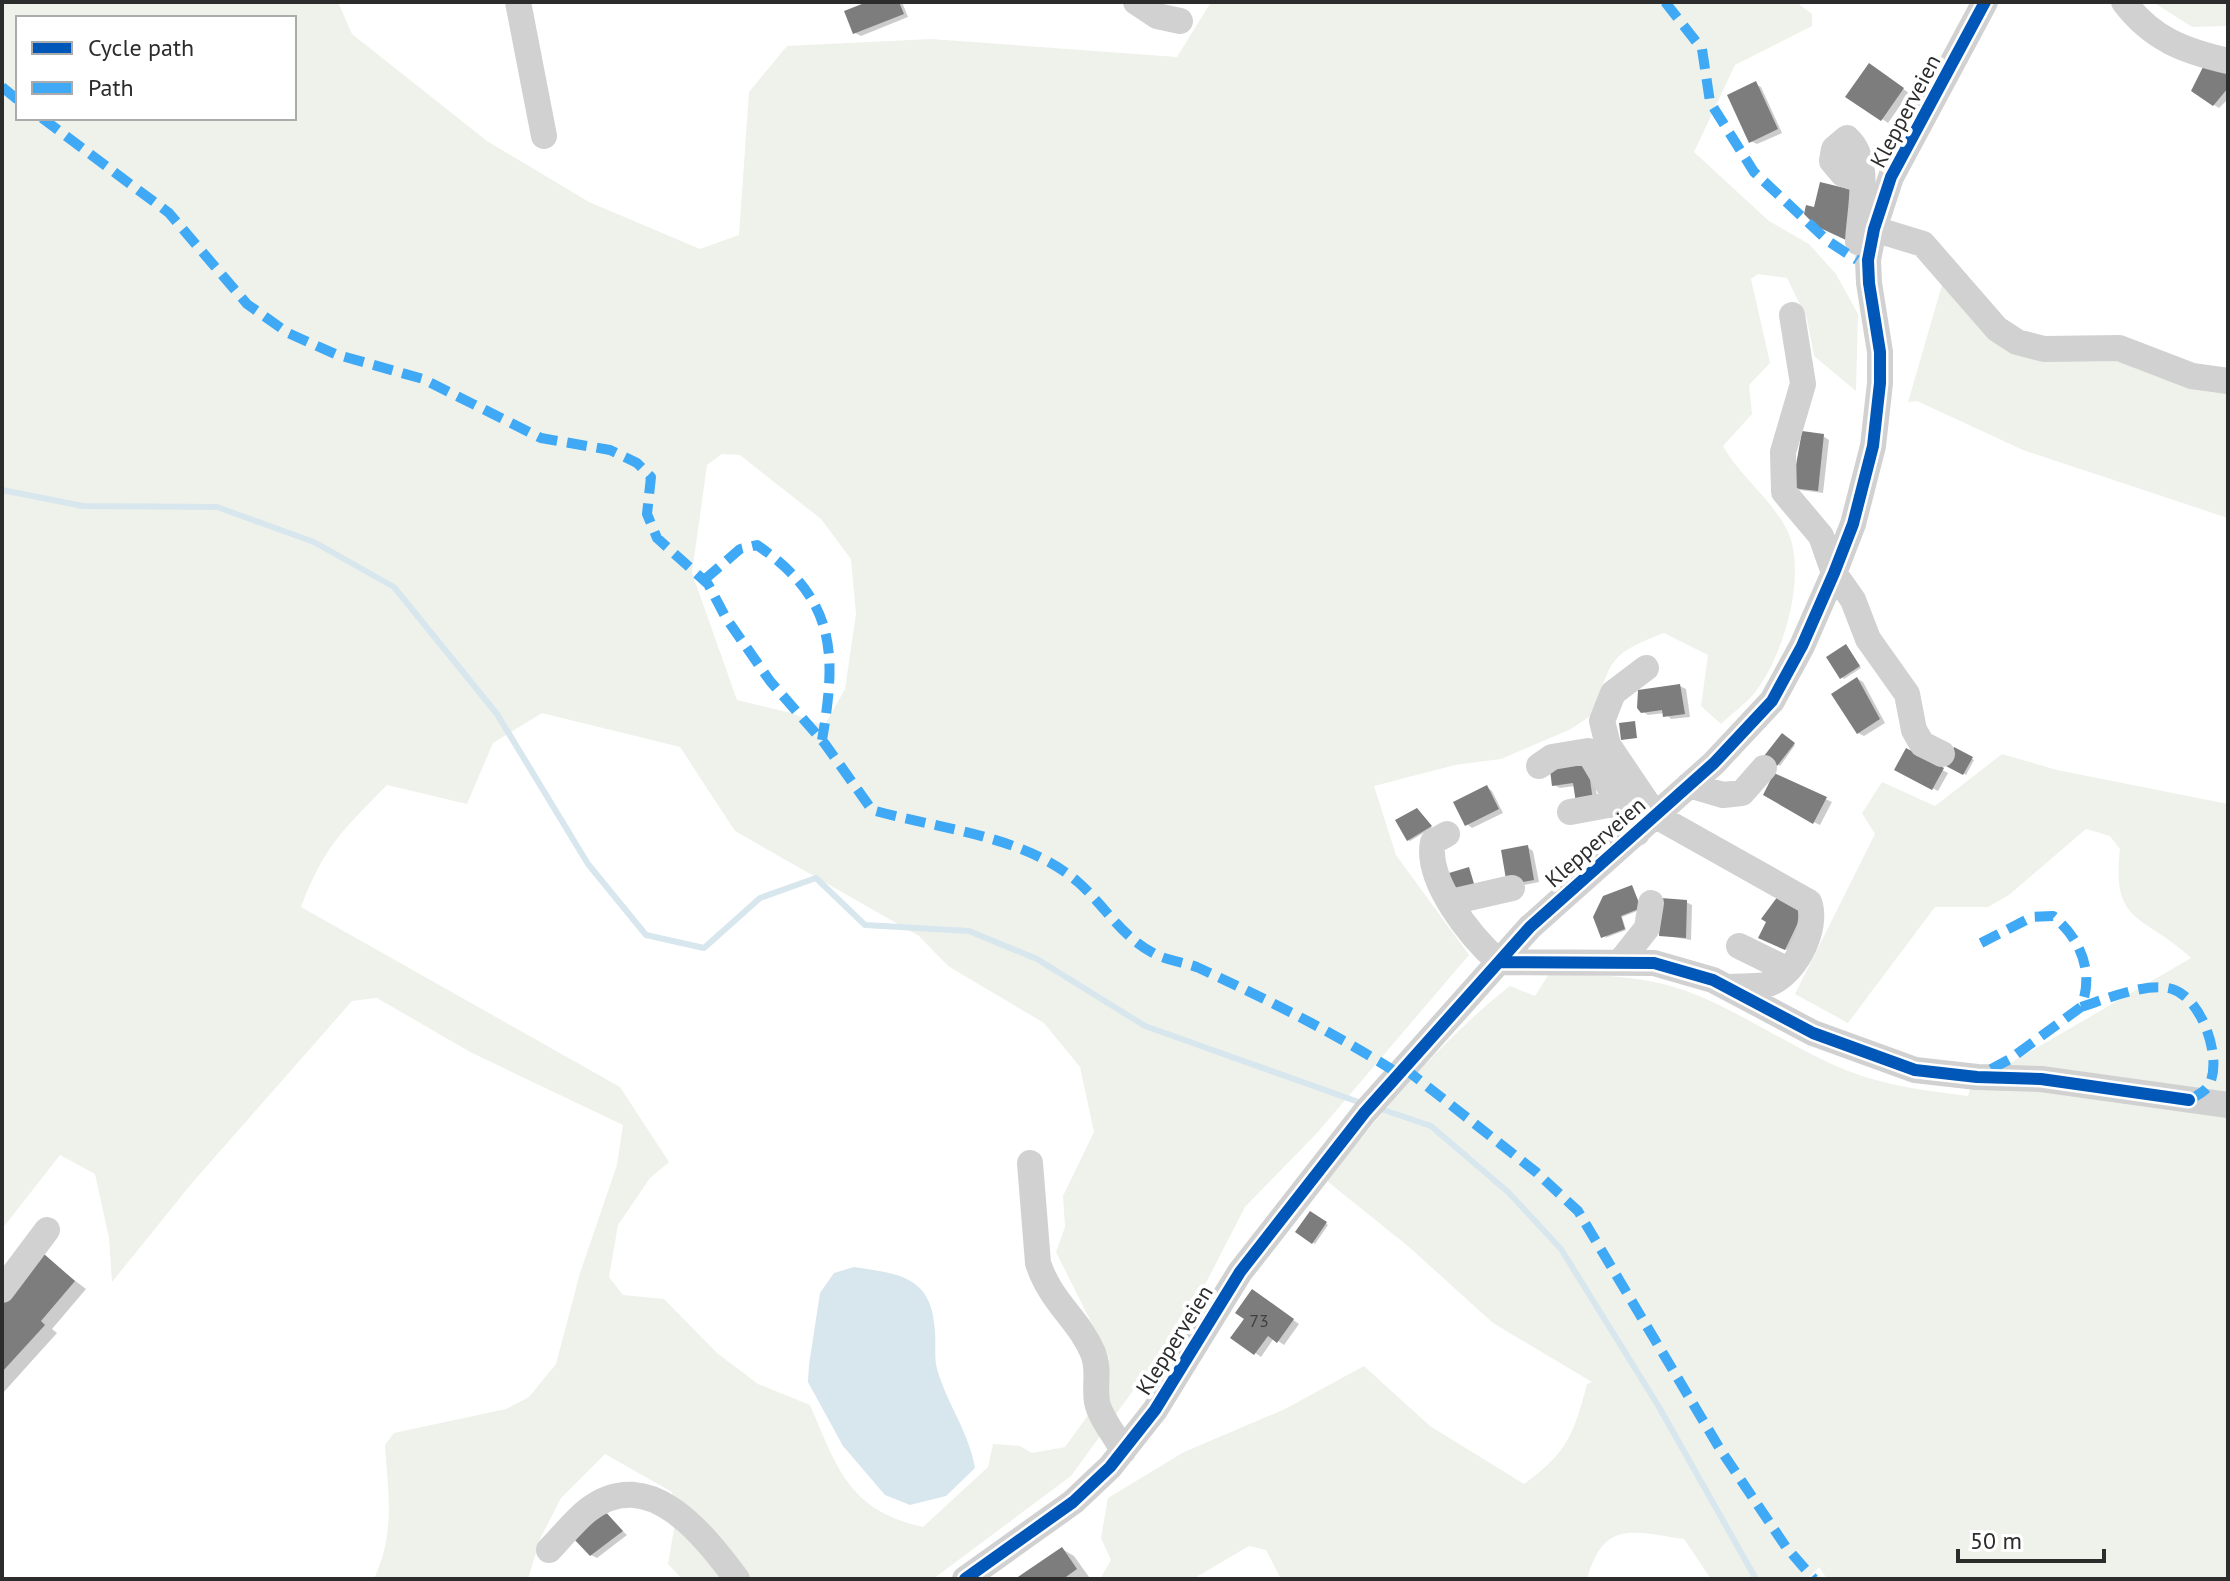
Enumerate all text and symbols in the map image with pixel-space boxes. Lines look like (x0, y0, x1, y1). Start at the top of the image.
legend (16, 16, 296, 120)
text: Cycle path (88, 32, 194, 63)
street label: Klepperveien (1864, 50, 1946, 172)
text: Path (88, 72, 134, 103)
street label: Klepperveien (1539, 791, 1651, 893)
street label: Klepperveien (1129, 1280, 1219, 1400)
house number: 73 (1249, 1309, 1269, 1332)
scale bar (1958, 1513, 2104, 1563)
text: 50 m (1970, 1525, 2022, 1556)

